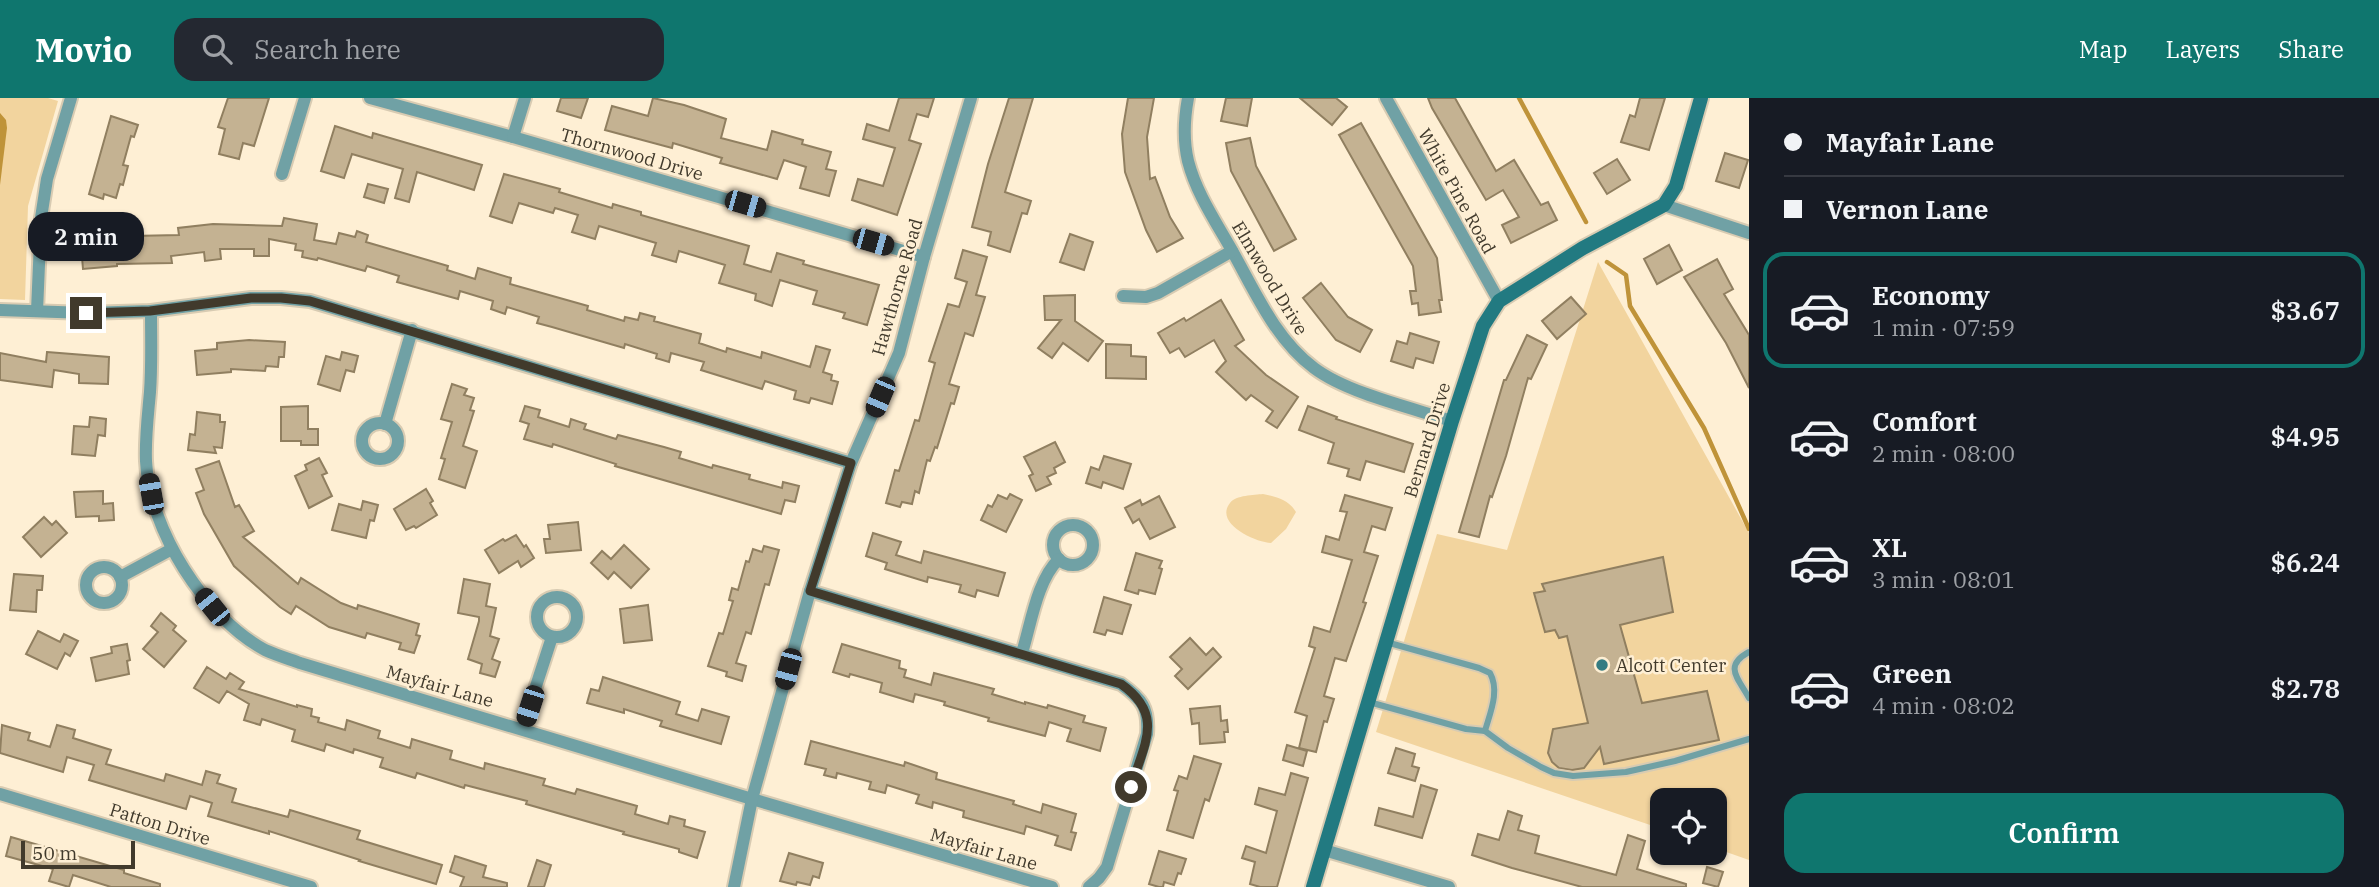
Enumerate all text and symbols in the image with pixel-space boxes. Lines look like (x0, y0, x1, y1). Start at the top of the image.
search box (174, 18, 664, 81)
text: Movio (35, 28, 132, 71)
icon: search (198, 30, 236, 68)
text: Search here (254, 32, 401, 66)
text: Map (2079, 33, 2127, 65)
text: Layers (2165, 33, 2240, 65)
text: Share (2278, 33, 2344, 65)
street label: Thornwood Drive (558, 123, 706, 185)
street label: White Pine Road (1413, 124, 1501, 258)
text: Mayfair Lane (1826, 125, 1994, 159)
car (722, 188, 769, 220)
text: Vernon Lane (1826, 192, 1989, 226)
callout: 2 min (28, 212, 144, 260)
street label: Hawthorne Road (866, 216, 928, 358)
street label: Elmwood Drive (1227, 217, 1313, 339)
text: 2 min (54, 221, 118, 251)
car (850, 226, 897, 258)
text: Economy (1872, 278, 1990, 312)
icon: car (1788, 279, 1851, 342)
text: $3.67 (2271, 293, 2340, 327)
route end (70, 297, 102, 329)
text: 1 min · 07:59 (1872, 312, 2015, 342)
car (863, 374, 898, 420)
street label: Bernard Drive (1399, 379, 1455, 501)
text: Comfort (1872, 404, 1977, 438)
icon: car (1788, 405, 1851, 468)
text: $4.95 (2271, 419, 2340, 453)
text: 2 min · 08:00 (1872, 438, 2015, 468)
car (138, 471, 165, 517)
text: XL (1872, 530, 1907, 564)
icon: car (1788, 531, 1851, 594)
text: $6.24 (2271, 545, 2340, 579)
text: 3 min · 08:01 (1872, 564, 2015, 594)
car (191, 584, 234, 630)
car (773, 646, 804, 692)
place label: Alcott Center (1616, 654, 1726, 677)
text: Green (1872, 656, 1952, 690)
marker: Alcott Center (1594, 657, 1610, 673)
icon: car (1788, 657, 1851, 720)
street label: Mayfair Lane (384, 660, 496, 712)
text: $2.78 (2271, 671, 2340, 705)
car (514, 683, 547, 729)
text: 4 min · 08:02 (1872, 690, 2015, 720)
route start (1115, 771, 1147, 803)
map controls (1650, 788, 1727, 865)
button: locate (1650, 788, 1727, 865)
button: Confirm (1784, 793, 2344, 873)
street label: Patton Drive (107, 798, 213, 850)
street label: Mayfair Lane (928, 823, 1040, 875)
scale bar (21, 838, 135, 870)
text: 50 m (32, 841, 77, 865)

